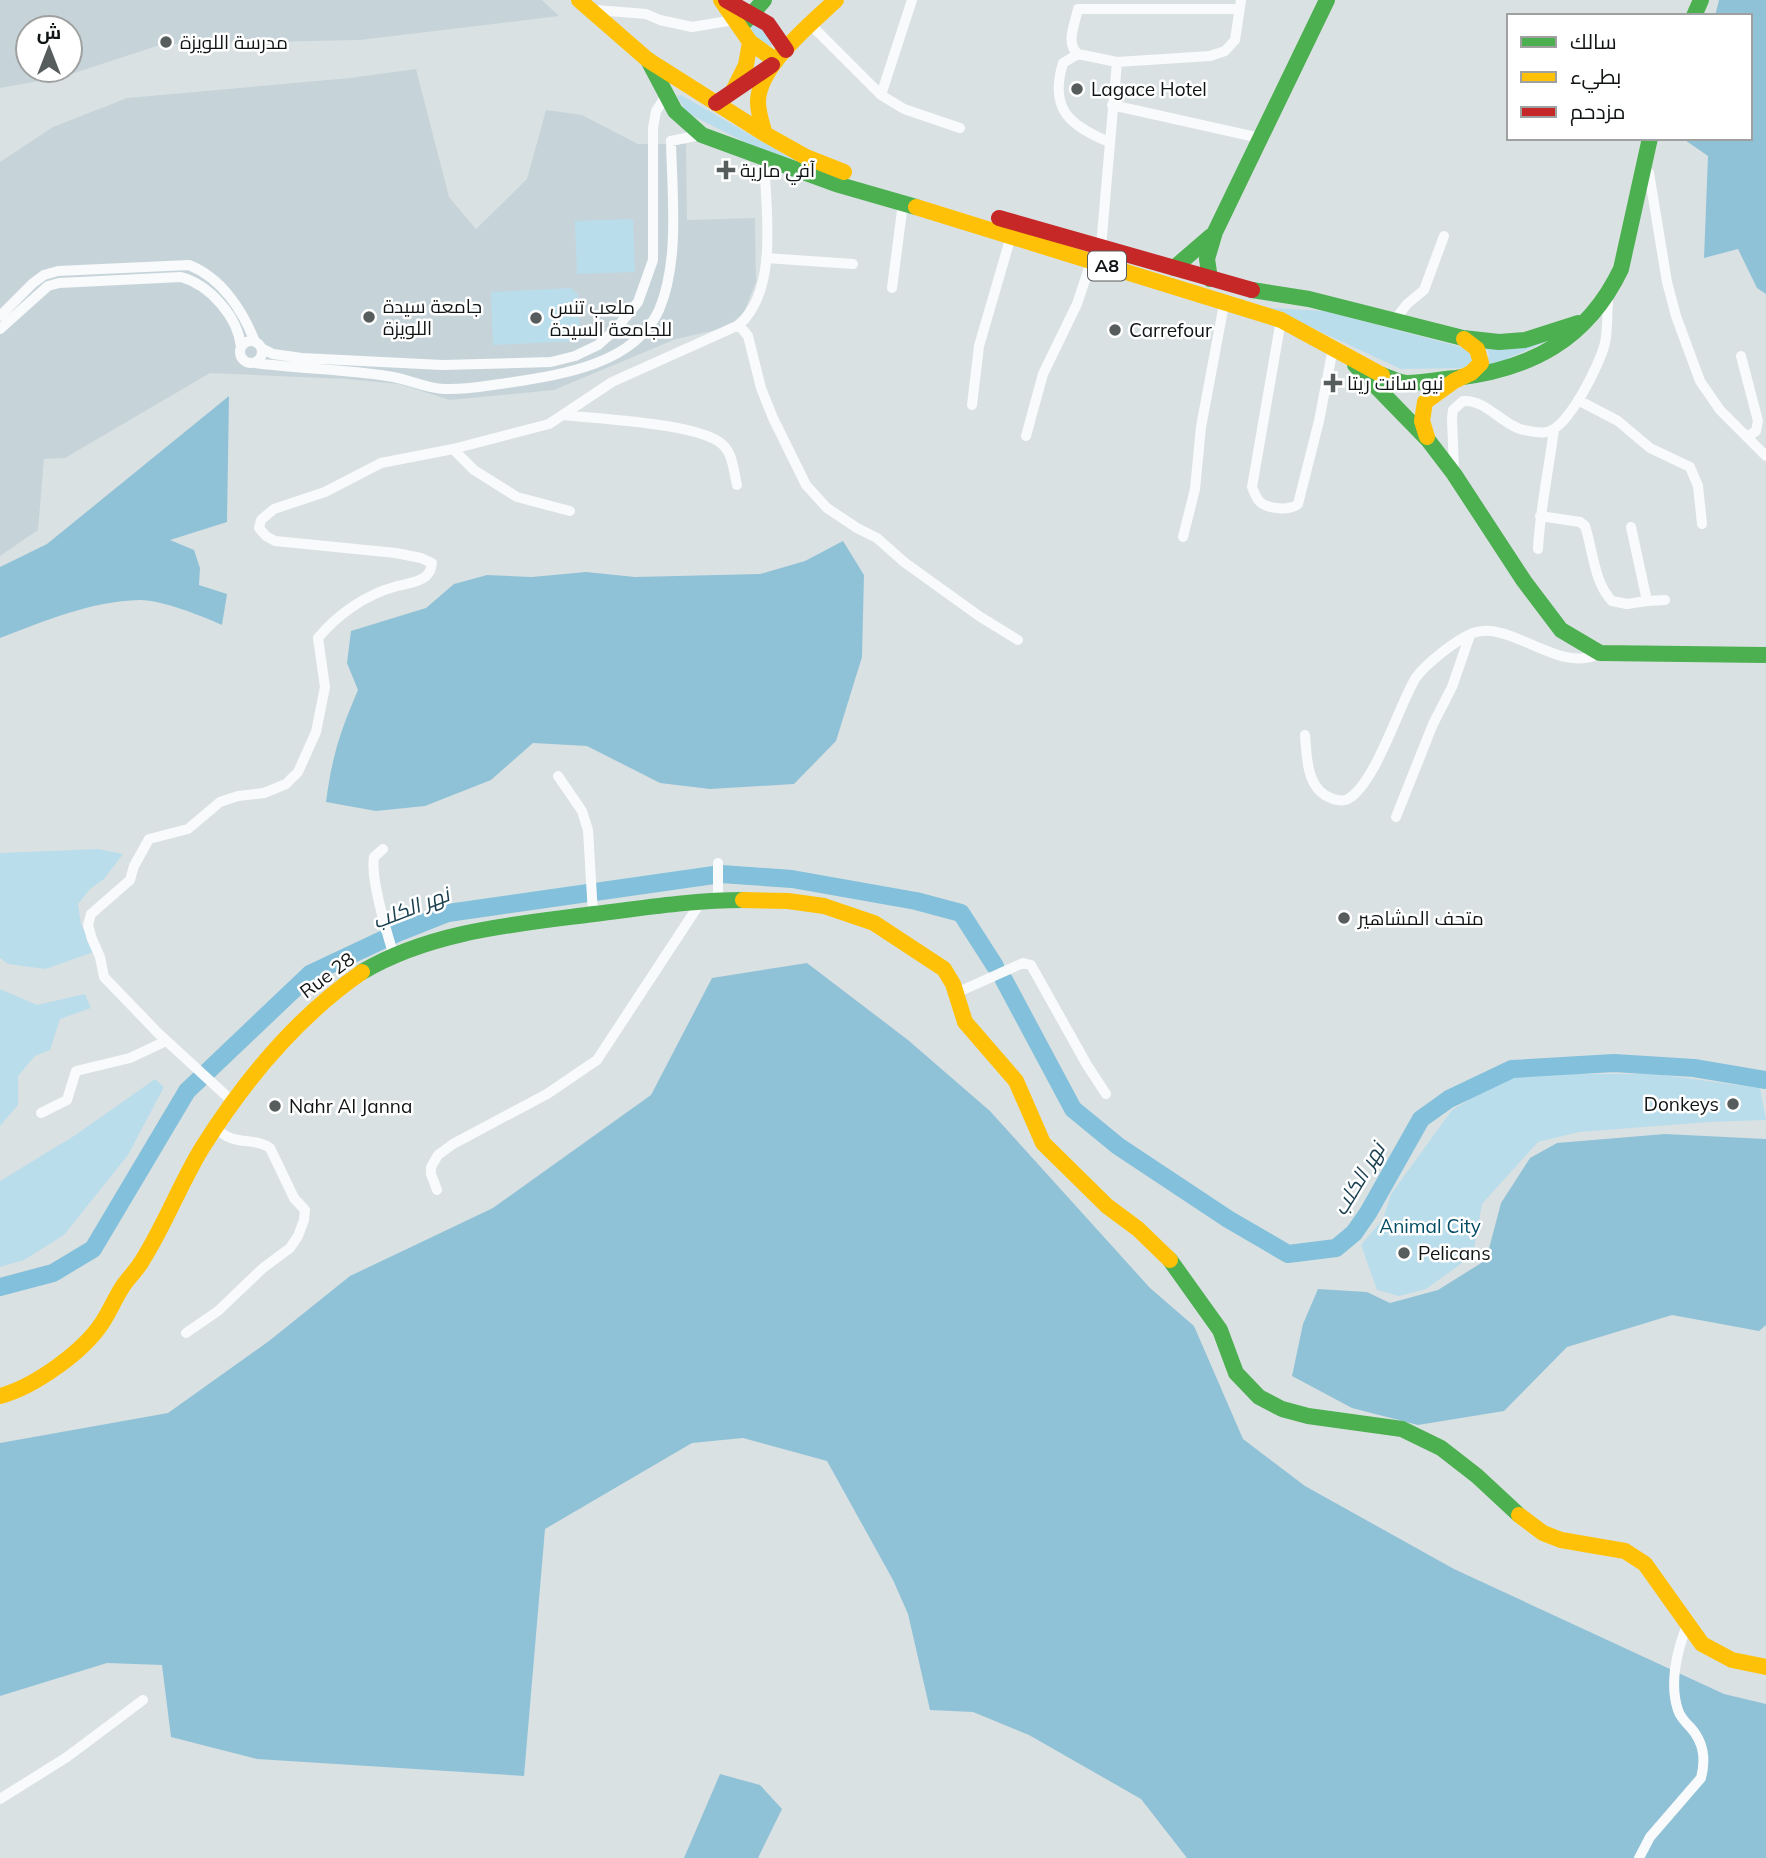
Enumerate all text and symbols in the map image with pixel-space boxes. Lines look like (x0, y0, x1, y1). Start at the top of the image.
north arrow (14, 14, 84, 84)
legend (1507, 14, 1752, 140)
text: ش (37, 20, 61, 44)
text: سالك (1570, 28, 1617, 54)
place label: مدرسة اللويزة (180, 30, 288, 54)
marker: مدرسة اللويزة (158, 34, 174, 50)
text: بطيء (1570, 63, 1621, 93)
place label: Lagace Hotel (1091, 77, 1207, 101)
marker: Lagace Hotel (1069, 81, 1085, 97)
text: مزدحم (1570, 98, 1625, 126)
place label: آفي مارية (740, 158, 815, 185)
marker: آفي مارية (718, 162, 734, 178)
road number: A8 (1088, 252, 1126, 280)
place label: جامعة سيدة اللويزة (383, 294, 482, 340)
place label: ملعب تنس للجامعة السيدة (550, 295, 672, 341)
marker: جامعة سيدة اللويزة (361, 309, 377, 325)
marker: ملعب تنس للجامعة السيدة (528, 310, 544, 326)
place label: Carrefour (1129, 318, 1212, 342)
marker: Carrefour (1107, 322, 1123, 338)
place label: نيو سانت ريتا (1347, 371, 1443, 395)
marker: نيو سانت ريتا (1325, 375, 1341, 391)
water label: نهر الكلب (369, 880, 455, 934)
place label: متحف المشاهير (1357, 906, 1484, 930)
marker: متحف المشاهير (1336, 910, 1352, 926)
street label: Rue 28 (295, 947, 359, 1003)
place label: Donkeys (1644, 1092, 1719, 1116)
place label: Nahr Al Janna (289, 1094, 412, 1118)
marker: Donkeys (1725, 1096, 1741, 1112)
marker: Nahr Al Janna (267, 1098, 283, 1114)
water label: نهر الكلب (1326, 1135, 1392, 1220)
park label: Animal City (1379, 1214, 1481, 1238)
place label: Pelicans (1418, 1241, 1491, 1265)
marker: Pelicans (1396, 1245, 1412, 1261)

